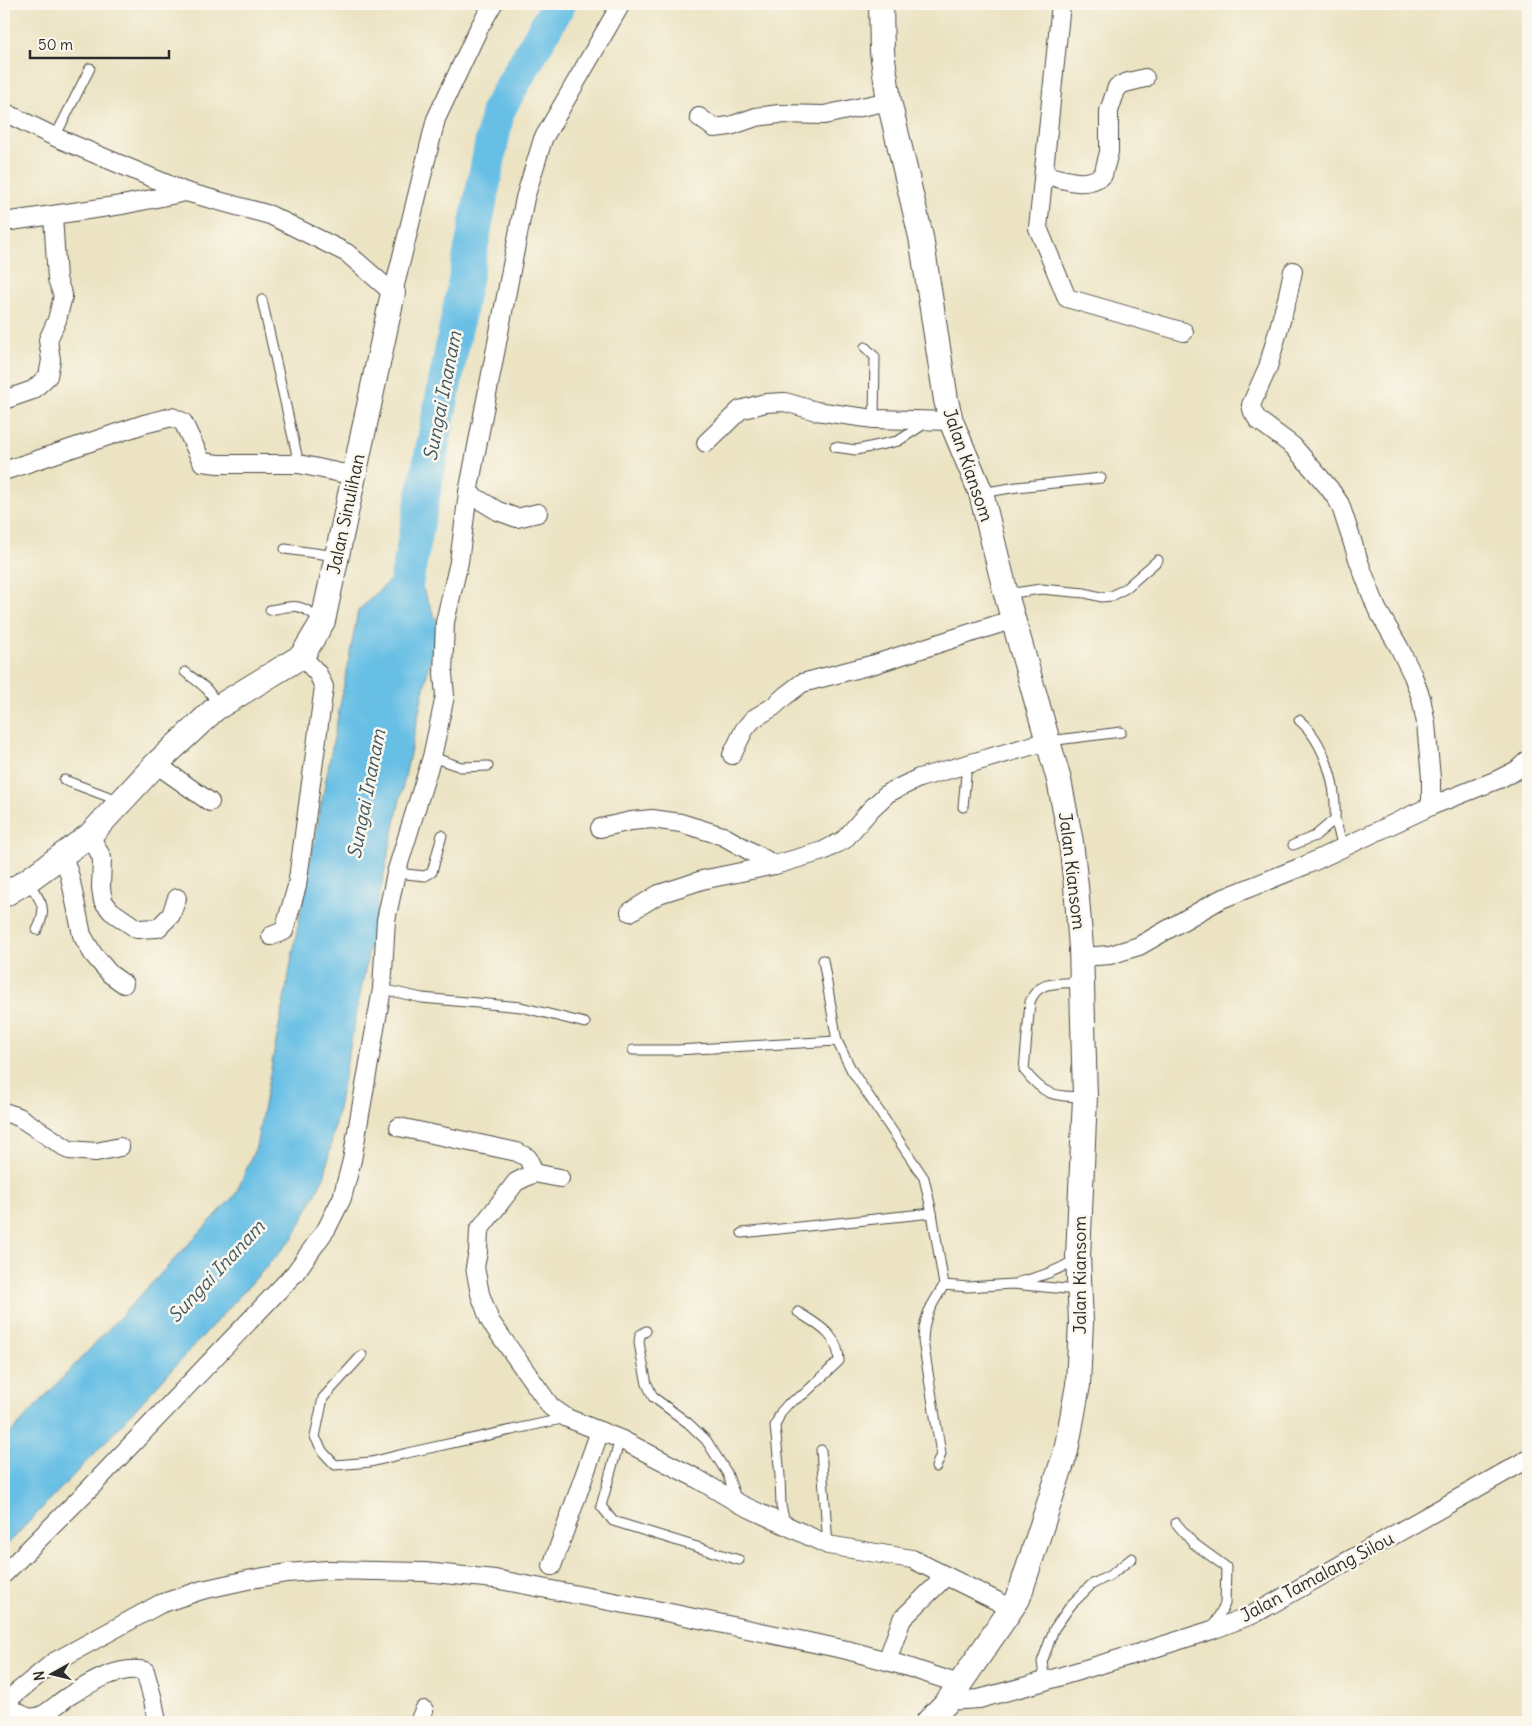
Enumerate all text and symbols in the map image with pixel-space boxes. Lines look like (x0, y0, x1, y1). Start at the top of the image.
scale bar (30, 28, 169, 60)
text: 50 m (38, 35, 73, 54)
water label: Sungai Inanam (418, 329, 466, 463)
street label: Jalan Kiansom (938, 405, 999, 525)
street label: Jalan Sinulihan (322, 452, 369, 576)
water label: Sungai Inanam (342, 727, 390, 861)
street label: Jalan Kiansom (1054, 811, 1091, 931)
water label: Sungai Inanam (162, 1215, 270, 1327)
street label: Jalan Kiansom (1068, 1216, 1091, 1334)
street label: Jalan Tamalang Silou (1236, 1526, 1398, 1627)
north arrow (28, 1648, 78, 1698)
text: N (30, 1670, 49, 1682)

